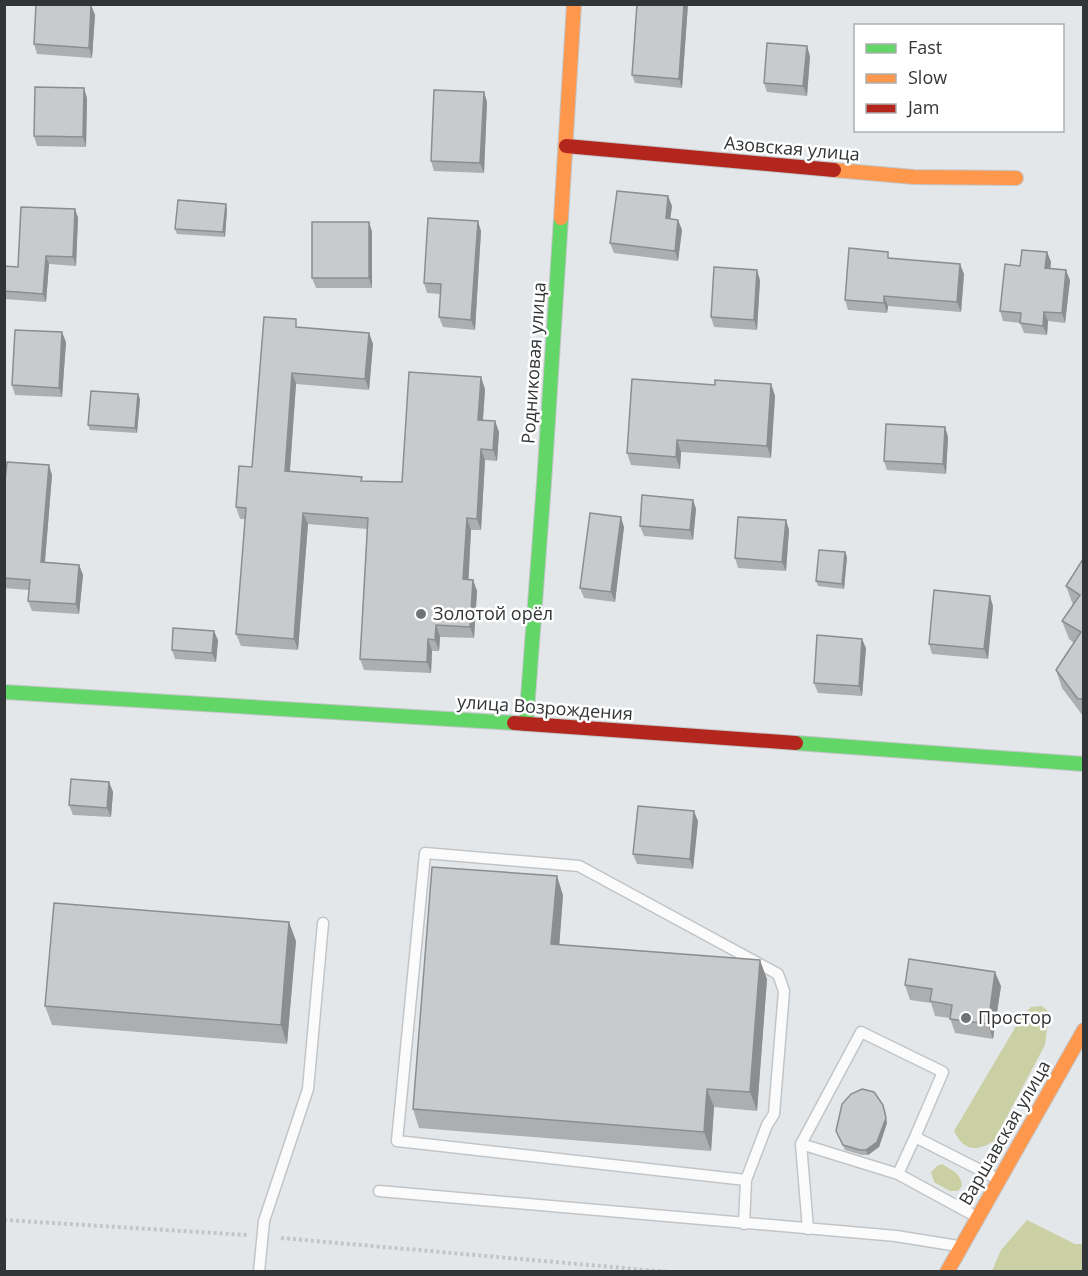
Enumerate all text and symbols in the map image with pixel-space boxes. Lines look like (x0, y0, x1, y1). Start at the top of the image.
legend (854, 24, 1064, 132)
text: Fast (908, 35, 942, 59)
text: Slow (908, 65, 947, 89)
text: Jam (906, 95, 940, 119)
street label: Азовская улица (723, 130, 861, 166)
street label: Родниковая улица (515, 281, 551, 445)
place label: Золотой орёл (433, 601, 553, 625)
marker: Золотой орёл (414, 607, 428, 621)
street label: улица Возрождения (456, 689, 634, 725)
place label: Простор (978, 1005, 1052, 1029)
marker: Простор (959, 1011, 973, 1025)
street label: Варшавская улица (953, 1056, 1055, 1209)

